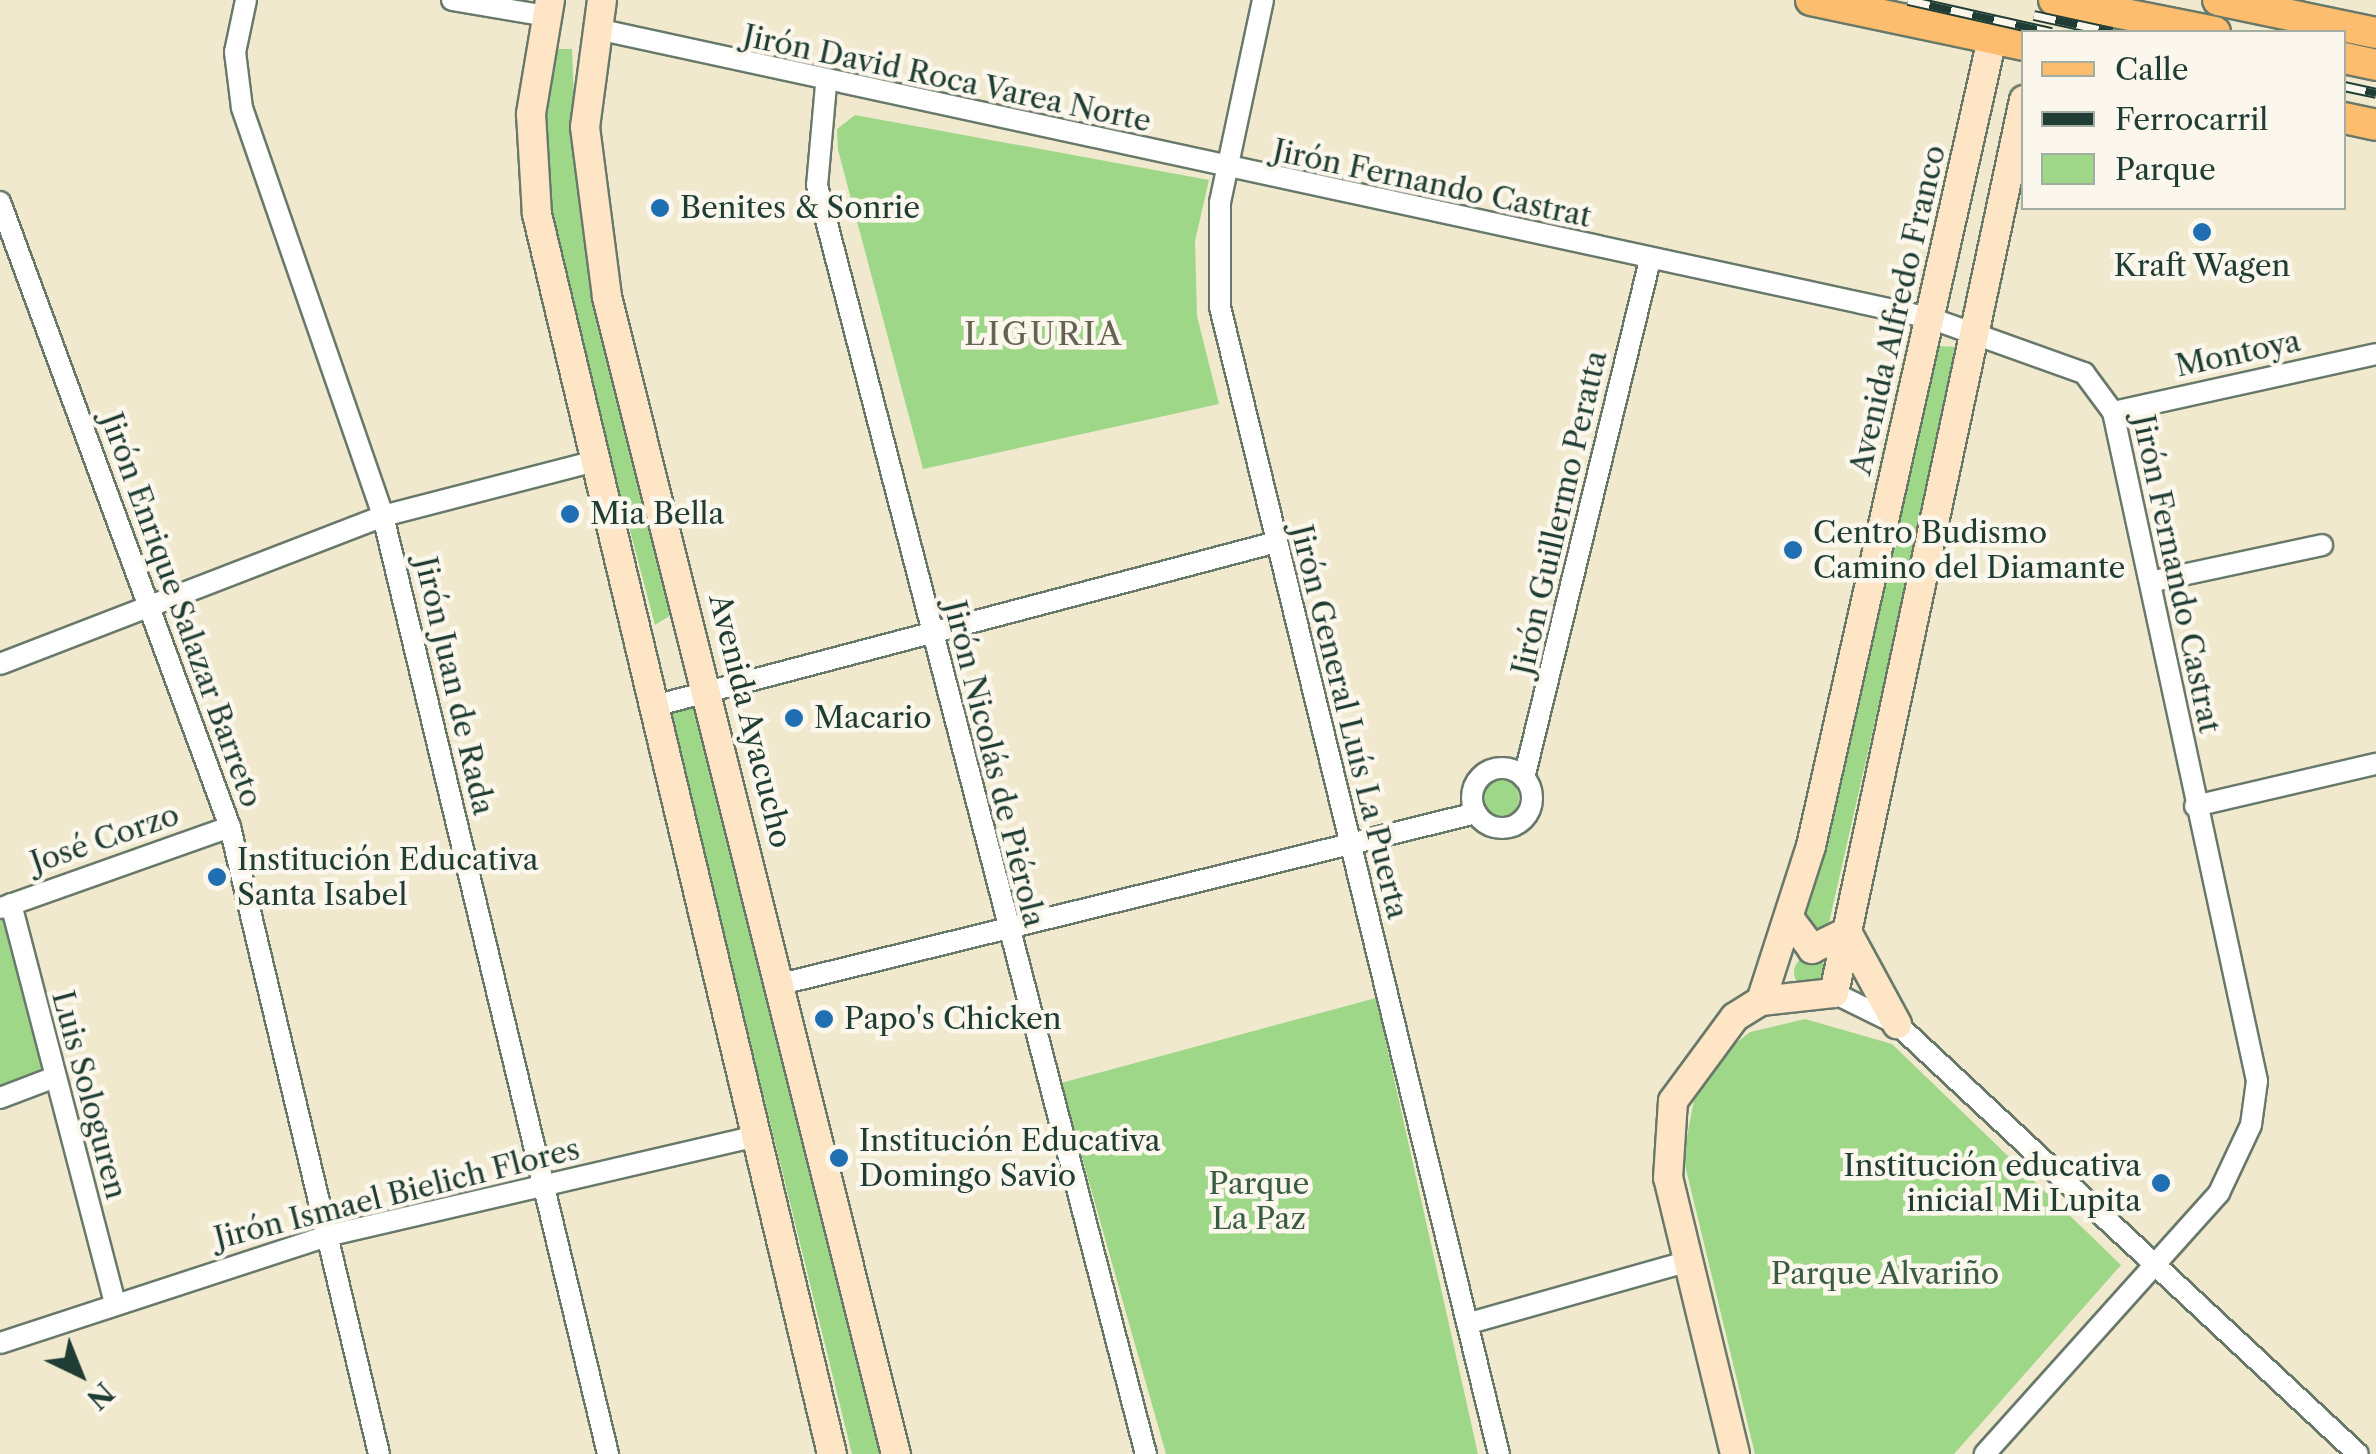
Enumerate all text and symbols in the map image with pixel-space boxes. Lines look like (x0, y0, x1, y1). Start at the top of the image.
street label: Jirón David Roca Varea Norte (739, 18, 1155, 140)
legend (2021, 30, 2346, 210)
text: Calle (2115, 51, 2189, 88)
text: Ferrocarril (2115, 101, 2268, 138)
street label: Jirón Fernando Castrat (1270, 133, 1594, 235)
street label: Avenida Alfredo Franco (1842, 141, 1954, 479)
text: Parque (2115, 151, 2216, 188)
place label: Benites & Sonrie (680, 190, 920, 226)
marker: Benites & Sonrie (649, 197, 671, 219)
marker: Kraft Wagen (2191, 221, 2213, 243)
place label: Kraft Wagen (2113, 248, 2291, 284)
district label: LIGURIA (964, 315, 1124, 353)
street label: Montoya (2172, 323, 2304, 385)
street label: Jirón Guillermo Peratta (1505, 347, 1615, 679)
street label: Jirón Enrique Salazar Barreto (93, 408, 269, 812)
street label: Jirón Fernando Castrat (2125, 412, 2227, 736)
place label: Mia Bella (590, 496, 725, 532)
marker: Mia Bella (559, 503, 581, 525)
place label: Centro Budismo Camino del Diamante (1813, 515, 2125, 586)
street label: Jirón General Luís La Puerta (1283, 521, 1415, 923)
marker: Centro Budismo Camino del Diamante (1782, 539, 1804, 561)
street label: Jirón Juan de Rada (407, 554, 501, 818)
street label: Avenida Ayacucho (701, 590, 799, 852)
street label: Jirón Nicolás de Piérola (936, 597, 1052, 931)
place label: Macario (814, 700, 932, 736)
marker: Macario (783, 707, 805, 729)
street label: José Corzo (26, 797, 184, 881)
place label: Institución Educativa Santa Isabel (237, 842, 538, 912)
marker: Institución Educativa Santa Isabel (206, 866, 228, 888)
street label: Luis Sologuren (44, 987, 134, 1203)
place label: Papo's Chicken (844, 1001, 1061, 1037)
marker: Papo's Chicken (813, 1008, 835, 1030)
place label: Institución Educativa Domingo Savio (859, 1123, 1160, 1194)
street label: Jirón Ismael Bielich Flores (211, 1131, 583, 1257)
marker: Institución Educativa Domingo Savio (828, 1147, 850, 1169)
place label: Institución educativa inicial Mi Lupita (1843, 1148, 2141, 1218)
park label: Parque La Paz (1209, 1166, 1309, 1236)
marker: Institución educativa inicial Mi Lupita (2150, 1172, 2172, 1194)
park label: Parque Alvariño (1770, 1256, 2000, 1292)
north arrow (30, 1324, 130, 1424)
text: N (80, 1375, 121, 1417)

